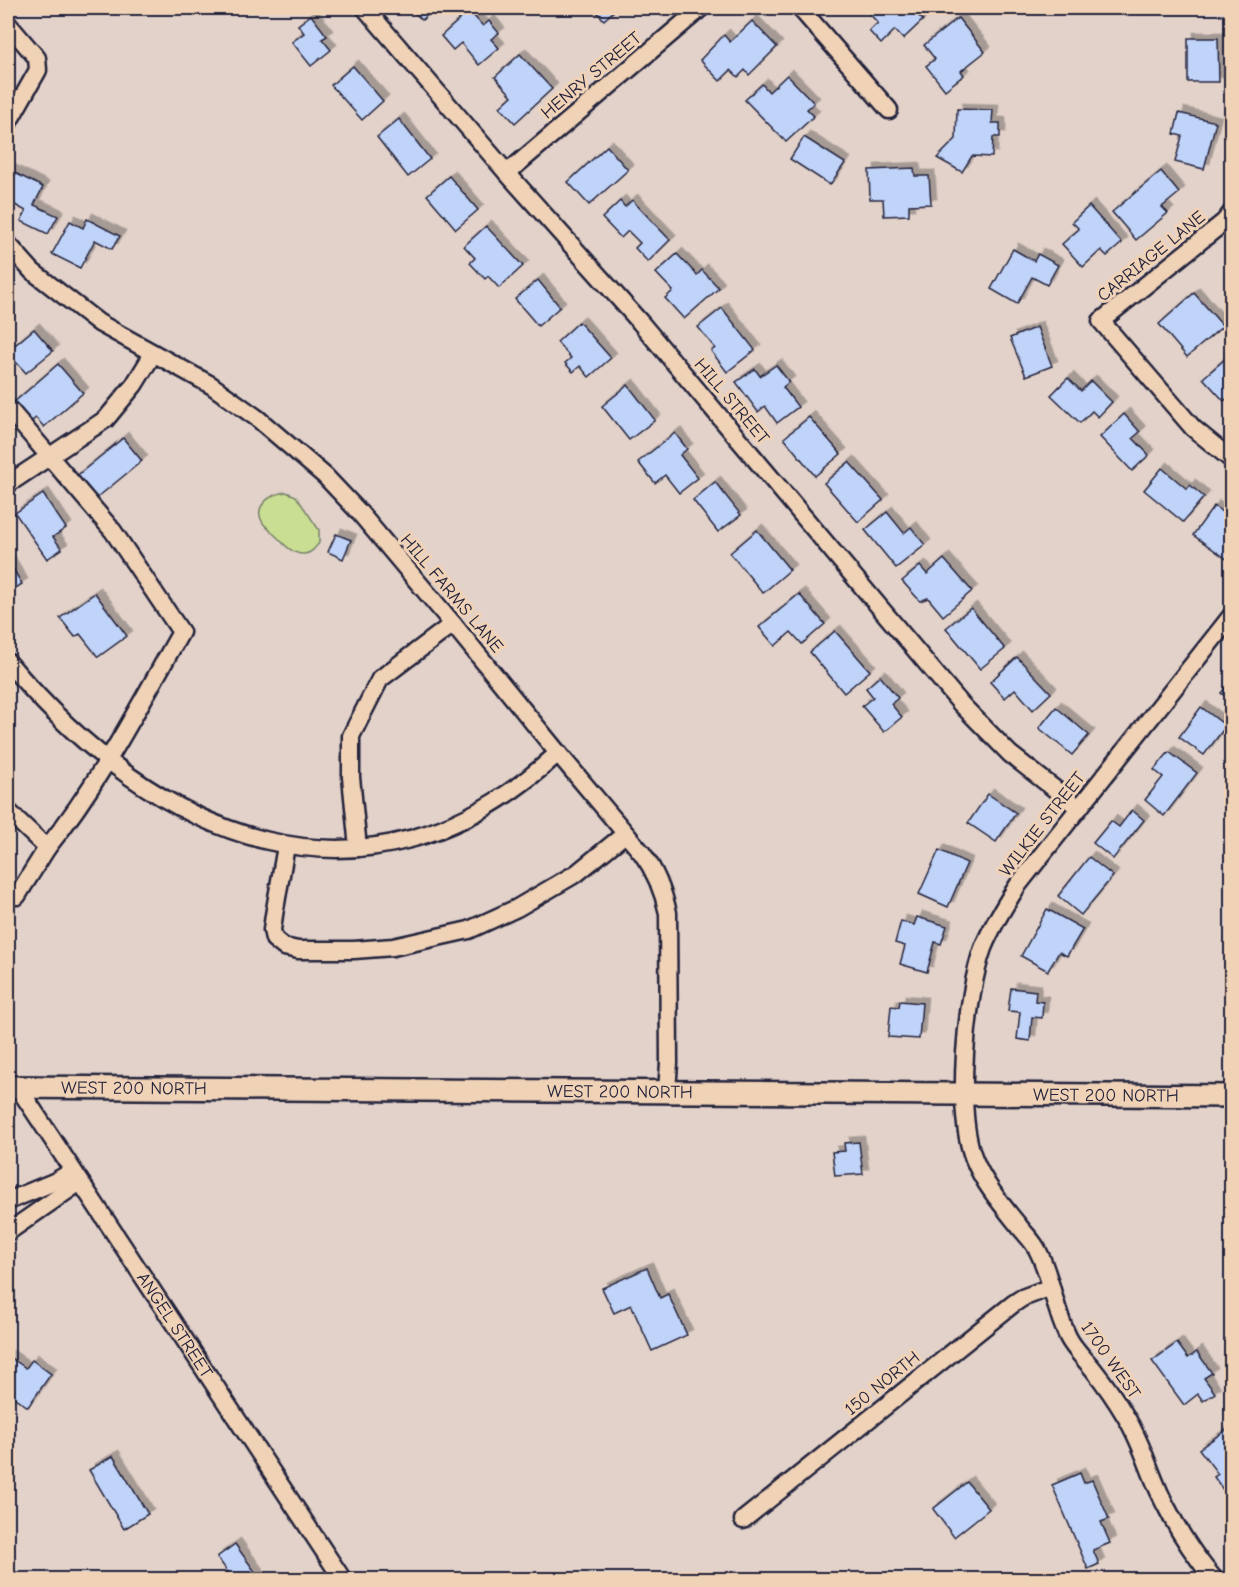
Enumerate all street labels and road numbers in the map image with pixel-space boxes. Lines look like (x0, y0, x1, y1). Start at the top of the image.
street label: HENRY STREET (537, 27, 646, 123)
street label: CARRIAGE LANE (1093, 206, 1209, 306)
street label: HILL STREET (690, 354, 774, 449)
street label: HILL FARMS LANE (396, 530, 508, 657)
street label: WILKIE STREET (995, 767, 1090, 881)
street label: WEST 200 NORTH (61, 1077, 207, 1099)
street label: WEST 200 NORTH (547, 1081, 693, 1103)
street label: WEST 200 NORTH (1033, 1085, 1179, 1107)
street label: ANGEL STREET (132, 1268, 217, 1383)
street label: 1700 WEST (1076, 1318, 1145, 1403)
street label: 150 NORTH (841, 1347, 924, 1420)

